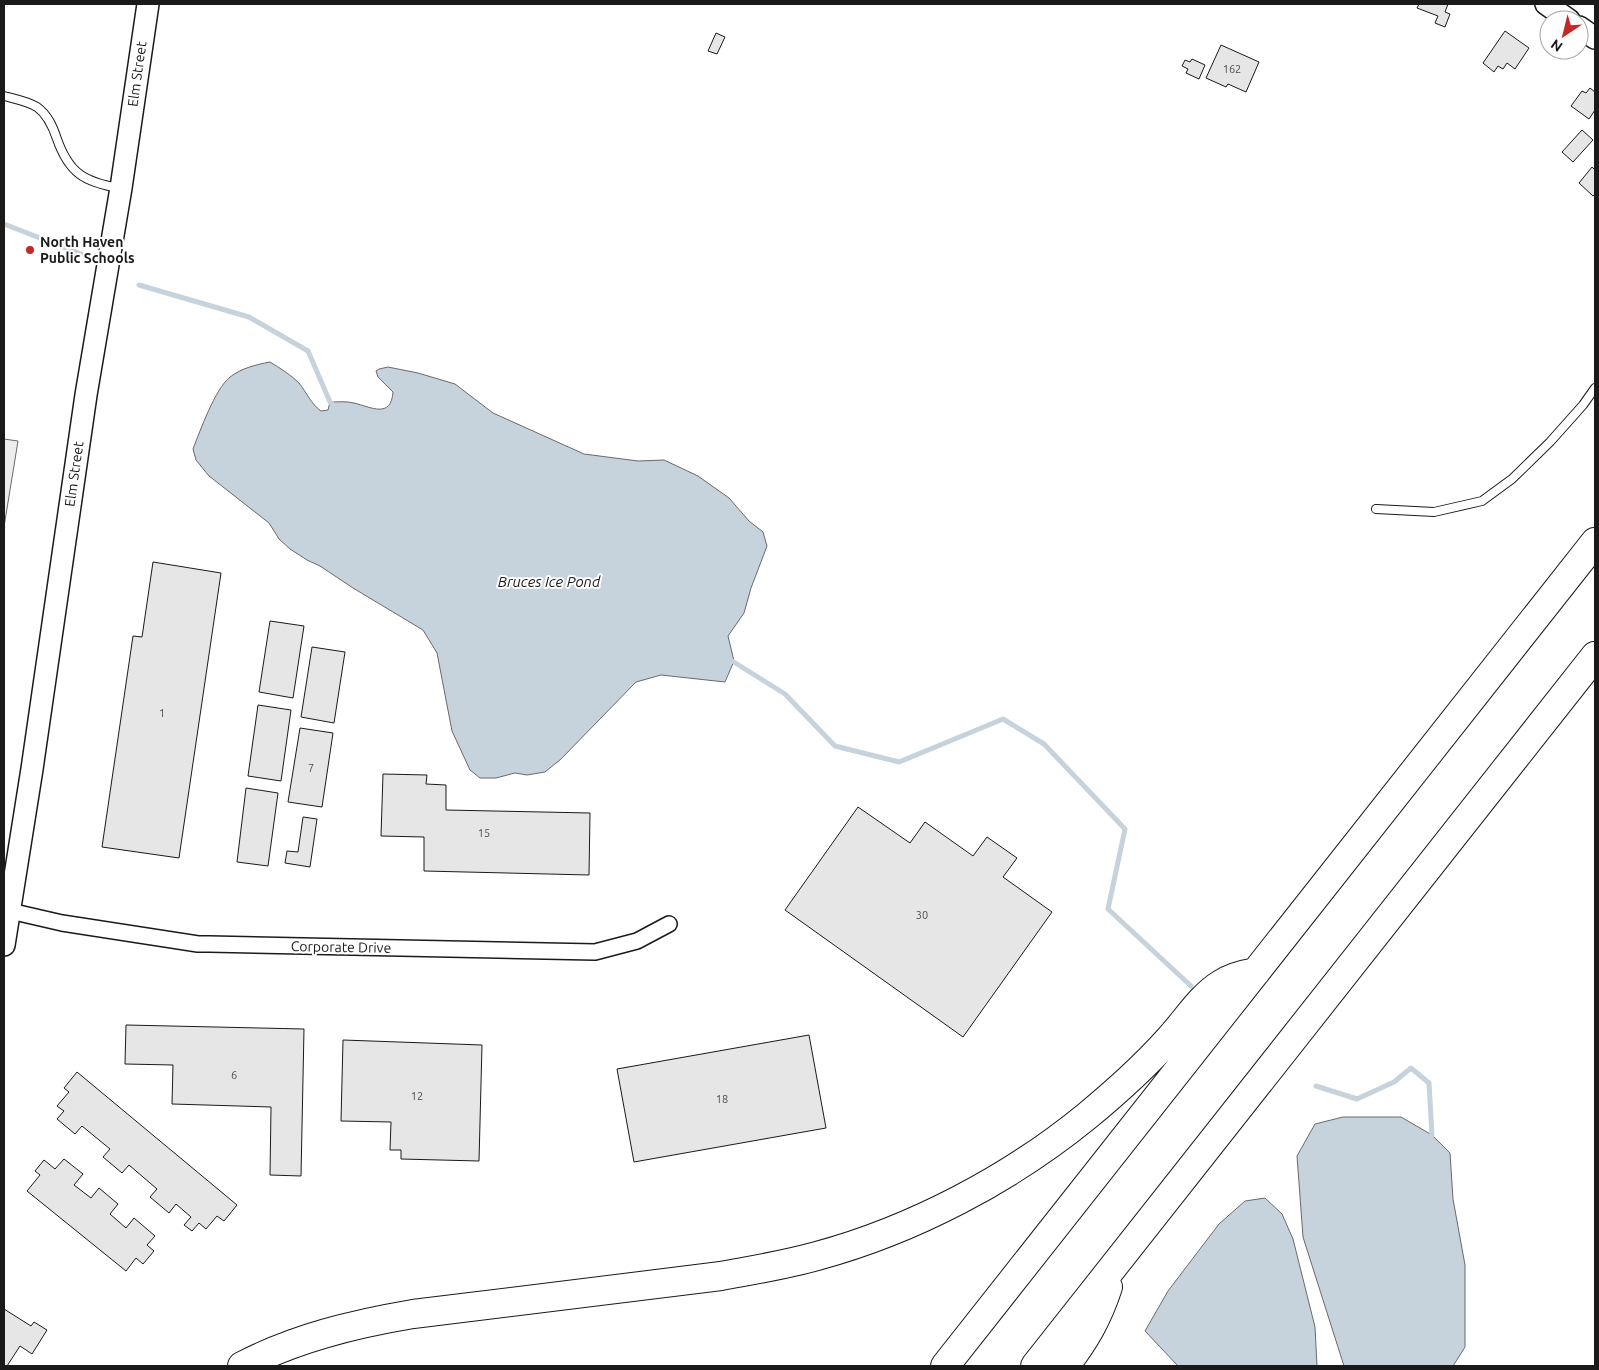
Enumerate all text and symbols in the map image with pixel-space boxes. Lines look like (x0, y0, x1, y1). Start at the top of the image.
north arrow (1539, 10, 1589, 60)
text: N (1548, 36, 1565, 55)
street label: Elm Street (124, 40, 150, 108)
house number: 162 (1223, 63, 1241, 75)
place label: North Haven Public Schools (40, 234, 135, 266)
marker: North Haven Public Schools (24, 244, 36, 256)
street label: Elm Street (61, 440, 87, 508)
water label: Bruces Ice Pond (498, 573, 601, 590)
house number: 1 (159, 707, 165, 719)
house number: 7 (308, 762, 314, 774)
house number: 15 (478, 827, 490, 839)
house number: 30 (916, 909, 928, 921)
street label: Corporate Drive (291, 938, 391, 956)
house number: 6 (231, 1069, 237, 1081)
house number: 12 (411, 1090, 423, 1102)
house number: 18 (716, 1093, 728, 1105)

